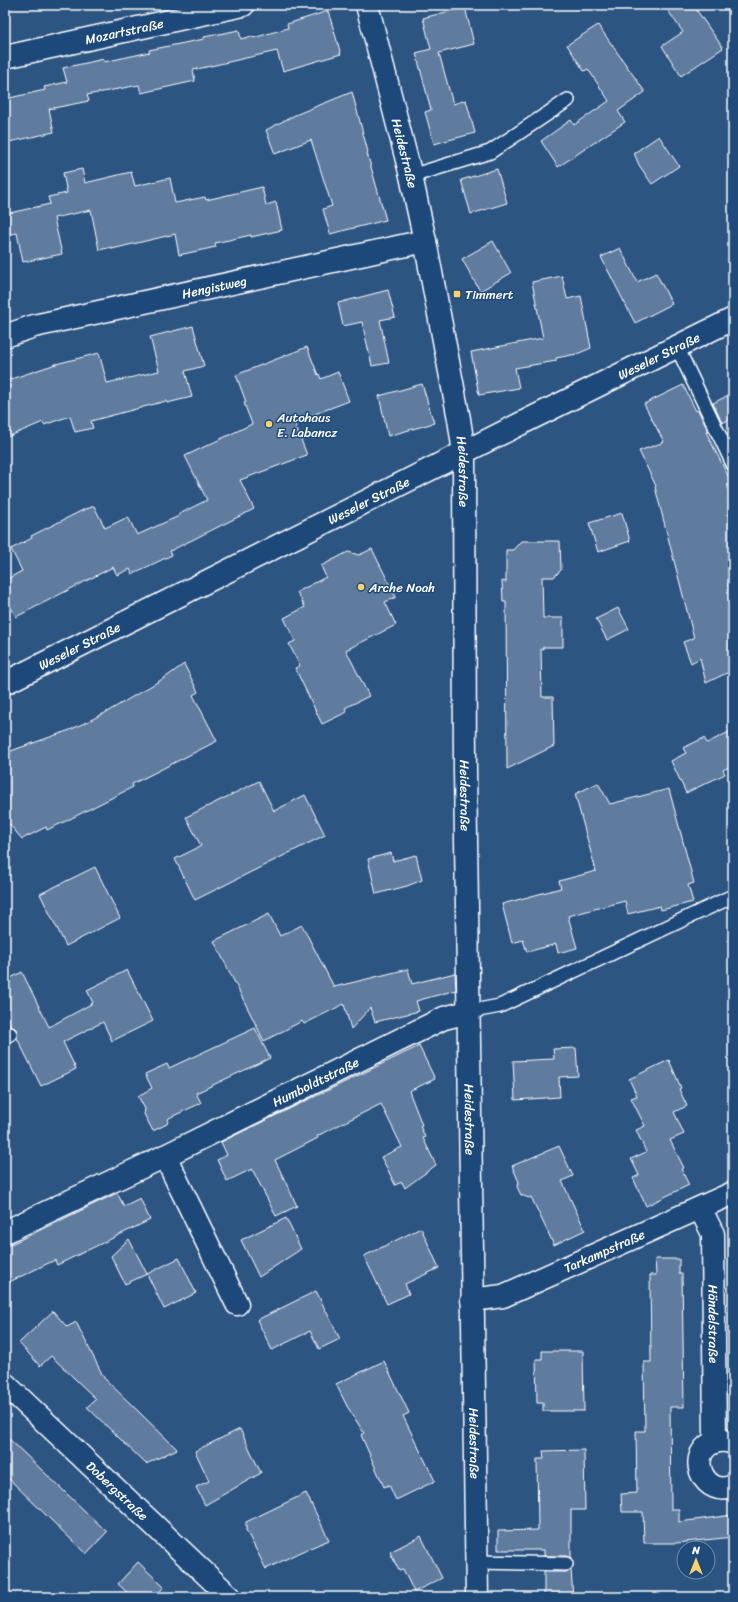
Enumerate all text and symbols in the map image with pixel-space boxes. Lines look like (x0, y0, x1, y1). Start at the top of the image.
street label: Mozartstraße (83, 11, 166, 51)
street label: Heidestraße (385, 116, 425, 191)
street label: Hengistweg (179, 269, 249, 305)
place label: Timmert (465, 283, 514, 306)
marker: Timmert (452, 289, 462, 299)
street label: Weseler Straße (613, 325, 704, 386)
place label: Autohaus E. Labancz (276, 406, 338, 444)
marker: Autohaus E. Labancz (264, 419, 274, 429)
street label: Heidestraße (450, 434, 476, 507)
street label: Weseler Straße (323, 470, 414, 531)
place label: Arche Noah (368, 576, 435, 599)
marker: Arche Noah (356, 582, 366, 592)
street label: Weseler Straße (34, 615, 125, 676)
street label: Heidestraße (453, 760, 477, 832)
street label: Humboldtstraße (268, 1050, 363, 1113)
street label: Heidestraße (458, 1083, 482, 1156)
street label: Tarkampstraße (560, 1222, 649, 1279)
street label: Händelstraße (702, 1284, 726, 1363)
street label: Heidestraße (463, 1407, 487, 1479)
street label: Dobergstraße (81, 1455, 155, 1526)
north arrow (676, 1540, 716, 1580)
text: N (691, 1541, 700, 1560)

